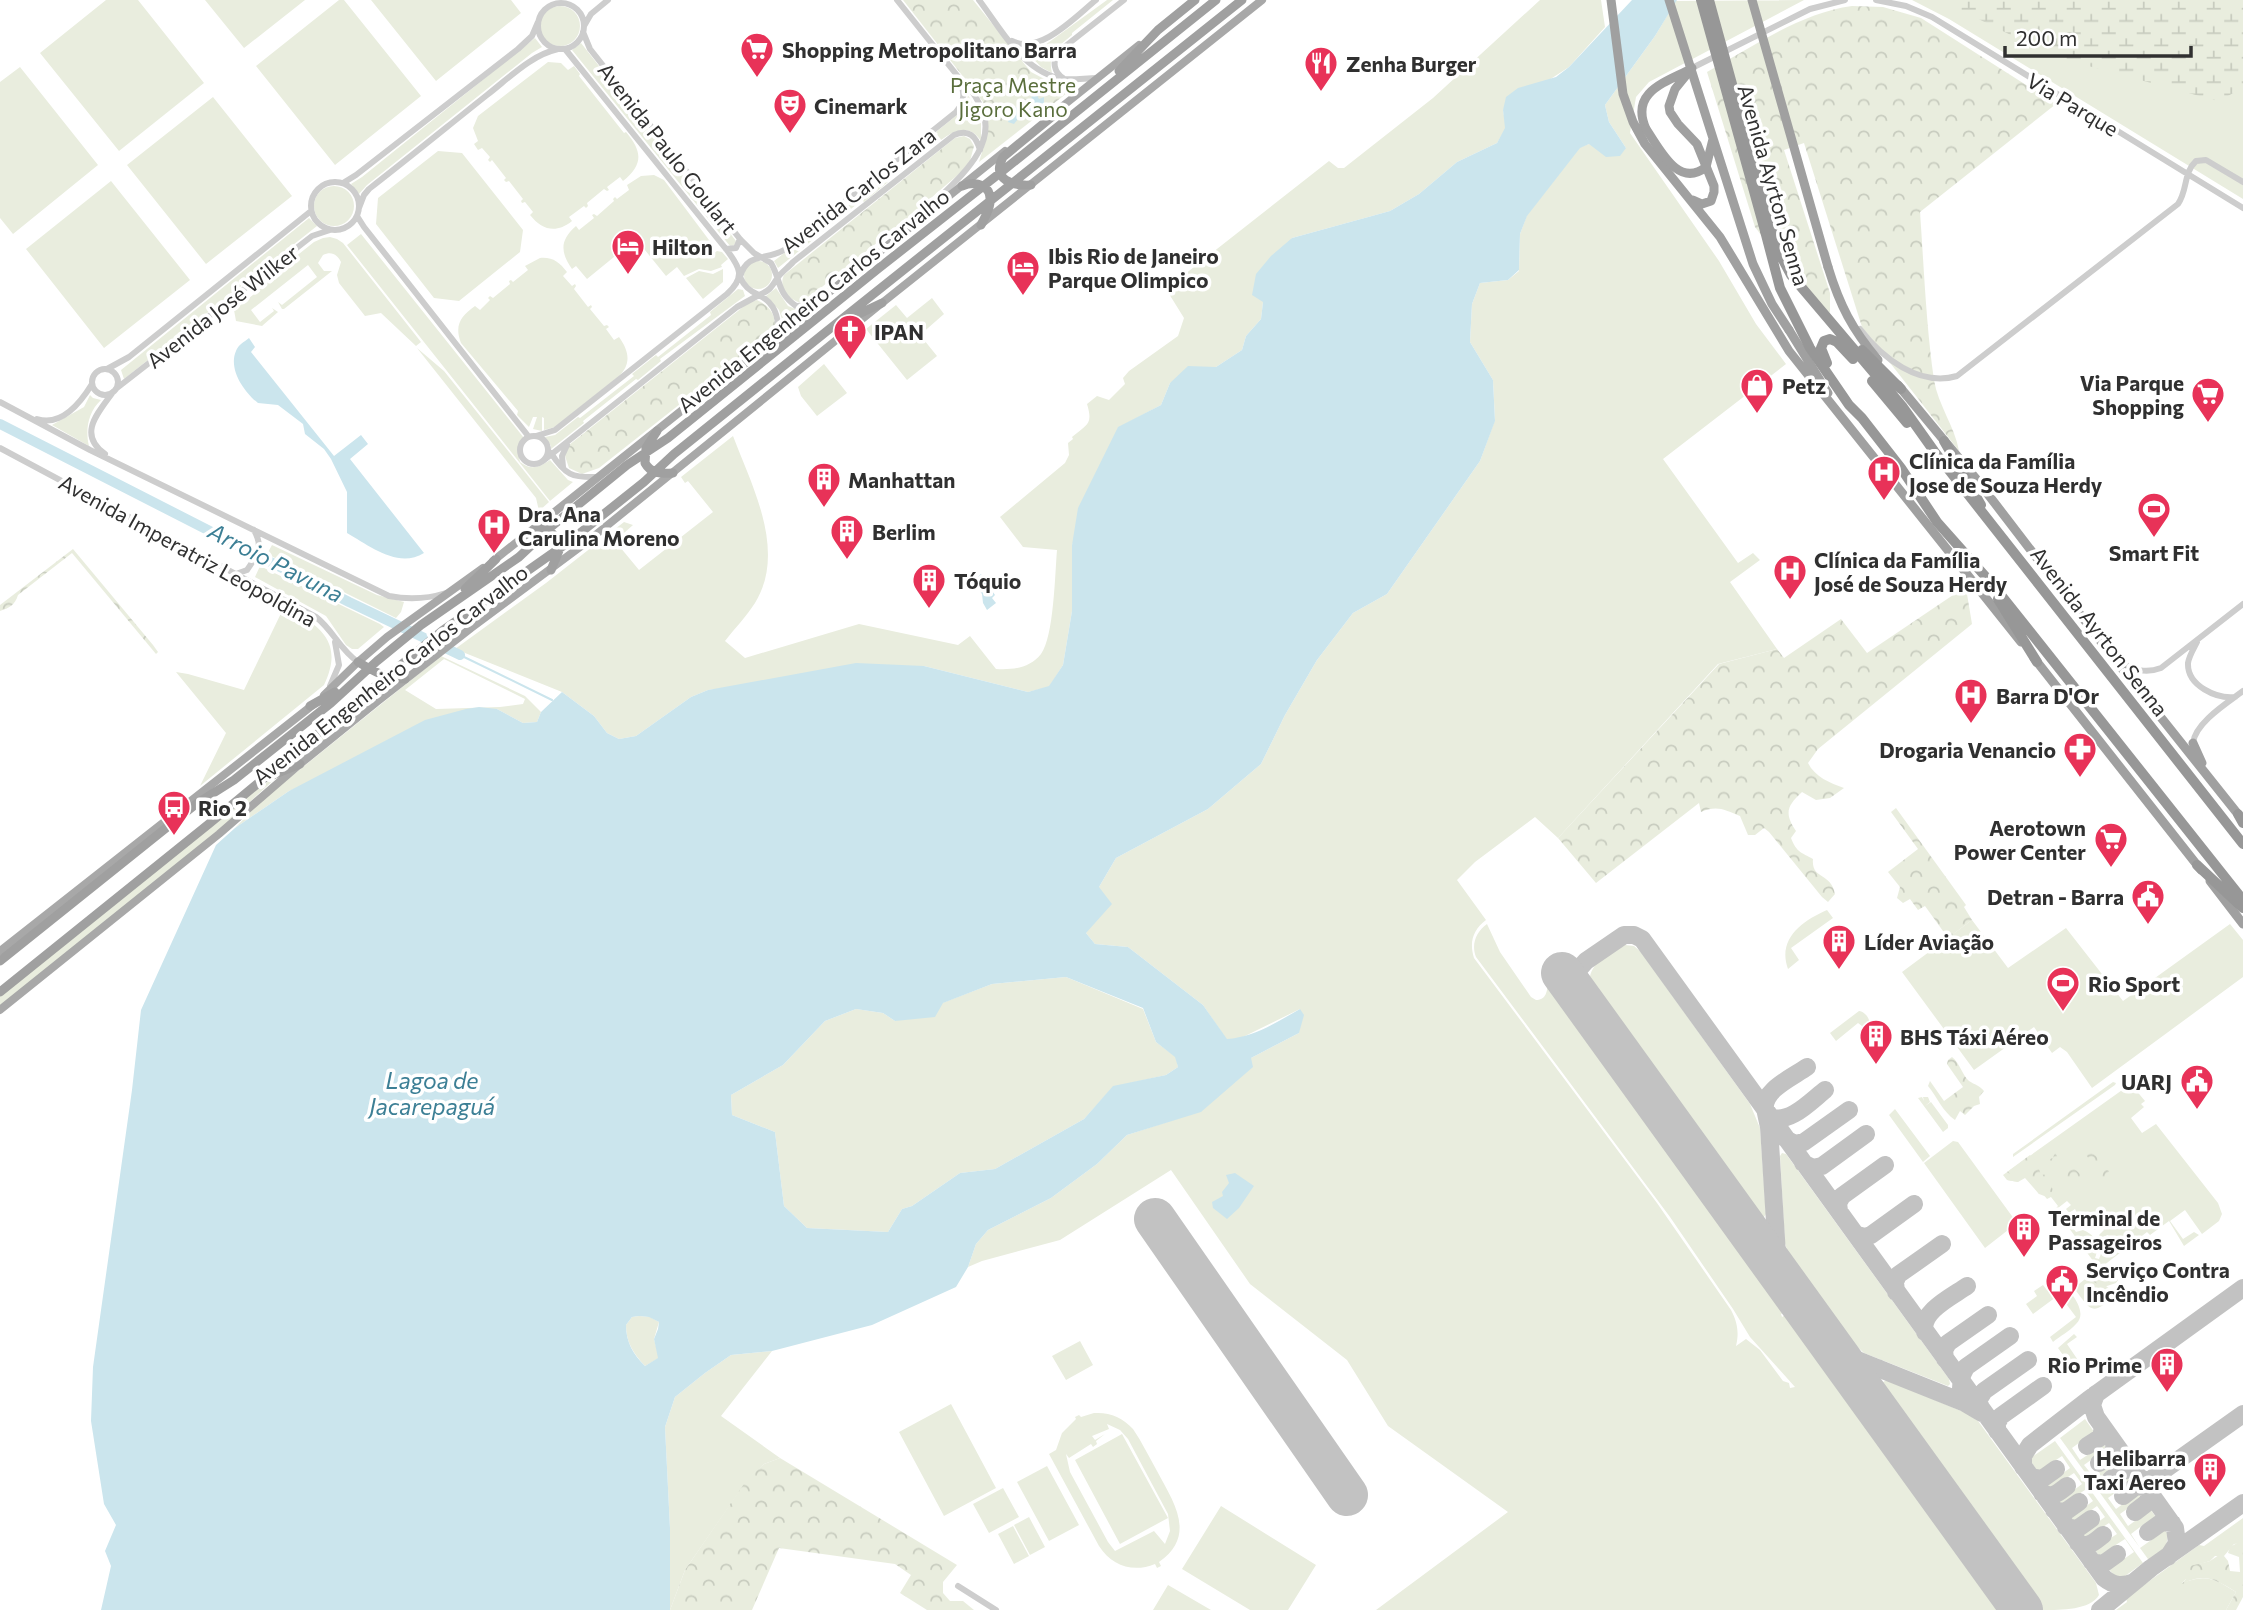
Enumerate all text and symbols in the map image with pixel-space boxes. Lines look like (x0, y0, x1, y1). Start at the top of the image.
scale bar (2005, 14, 2190, 58)
text: 200 m (2016, 25, 2077, 50)
supermarket icon: Shopping Metropolitano Barra (738, 30, 776, 79)
place label: Shopping Metropolitano Barra (782, 37, 1077, 62)
restaurant icon: Zenha Burger (1302, 44, 1340, 93)
place label: Zenha Burger (1346, 51, 1477, 76)
street label: Avenida Paulo Goulart (593, 57, 743, 239)
street label: Via Parque (2023, 67, 2123, 141)
park label: Praça Mestre Jigoro Kano (950, 72, 1076, 121)
street label: Avenida Ayrton Senna (1733, 81, 1815, 289)
theatre icon: Cinemark (771, 86, 809, 135)
place label: Cinemark (814, 93, 908, 118)
street label: Avenida Carlos Zara (776, 122, 940, 258)
street label: Avenida Engenheiro Carlos Carvalho (672, 183, 954, 417)
hotel icon: Hilton (609, 227, 647, 276)
place label: Hilton (652, 234, 713, 259)
street label: Avenida José Wilker (141, 239, 303, 373)
place label: Ibis Rio de Janeiro Parque Olimpico (1048, 243, 1219, 292)
hotel icon: Ibis Rio de Janeiro Parque Olimpico (1004, 248, 1042, 297)
church icon: IPAN (831, 312, 869, 361)
place label: IPAN (874, 319, 924, 344)
shop icon: Petz (1738, 366, 1776, 415)
place label: Via Parque Shopping (2080, 370, 2184, 419)
place label: Petz (1782, 373, 1826, 398)
supermarket icon: Via Parque Shopping (2189, 375, 2227, 424)
place label: Clínica da Família Jose de Souza Herdy (1909, 448, 2103, 497)
hospital icon: Clínica da Família Jose de Souza Herdy (1865, 453, 1903, 502)
building icon: Manhattan (805, 460, 843, 509)
place label: Manhattan (848, 467, 955, 492)
street label: Avenida Imperatriz Leopoldina (55, 469, 321, 631)
sports icon: Smart Fit (2135, 490, 2173, 539)
place label: Dra. Ana Carulina Moreno (518, 501, 680, 550)
hospital icon: Dra. Ana Carulina Moreno (475, 506, 513, 555)
building icon: Berlim (828, 512, 866, 561)
water label: Arroio Pavuna (203, 516, 348, 608)
place label: Berlim (872, 519, 936, 544)
place label: Smart Fit (2109, 540, 2199, 565)
street label: Avenida Ayrton Senna (2026, 541, 2174, 721)
place label: Clínica da Família José de Souza Herdy (1814, 547, 2008, 596)
hospital icon: Clínica da Família José de Souza Herdy (1771, 552, 1809, 601)
street label: Avenida Engenheiro Carlos Carvalho (248, 559, 532, 789)
building icon: Tóquio (910, 561, 948, 610)
place label: Tóquio (954, 568, 1021, 593)
hospital icon: Barra D'Or (1952, 676, 1990, 725)
place label: Barra D'Or (1996, 683, 2099, 708)
pharmacy icon: Drogaria Venancio (2061, 730, 2099, 779)
place label: Drogaria Venancio (1879, 737, 2056, 762)
bus stop icon: Rio 2 (155, 788, 193, 837)
place label: Rio 2 (198, 795, 247, 820)
place label: Aerotown Power Center (1954, 815, 2086, 864)
supermarket icon: Aerotown Power Center (2092, 820, 2130, 869)
public building icon: Detran - Barra (2129, 877, 2167, 926)
place label: Detran - Barra (1987, 884, 2124, 909)
building icon: Líder Aviação (1820, 922, 1858, 971)
place label: Líder Aviação (1864, 929, 1994, 954)
sports icon: Rio Sport (2044, 964, 2082, 1013)
place label: Rio Sport (2088, 971, 2180, 996)
building icon: BHS Táxi Aéreo (1857, 1017, 1895, 1066)
place label: BHS Táxi Aéreo (1900, 1024, 2049, 1049)
public building icon: UARJ (2178, 1062, 2216, 1111)
water label: Lagoa de Jacarepaguá (367, 1066, 496, 1120)
place label: UARJ (2121, 1069, 2172, 1094)
place label: Terminal de Passageiros (2048, 1205, 2162, 1254)
building icon: Terminal de Passageiros (2005, 1210, 2043, 1259)
place label: Serviço Contra Incêndio (2086, 1257, 2230, 1306)
public building icon: Serviço Contra Incêndio (2043, 1262, 2081, 1311)
building icon: Rio Prime (2148, 1345, 2186, 1394)
place label: Rio Prime (2048, 1352, 2142, 1377)
place label: Helibarra Taxi Aereo (2083, 1445, 2186, 1494)
building icon: Helibarra Taxi Aereo (2191, 1450, 2229, 1499)

